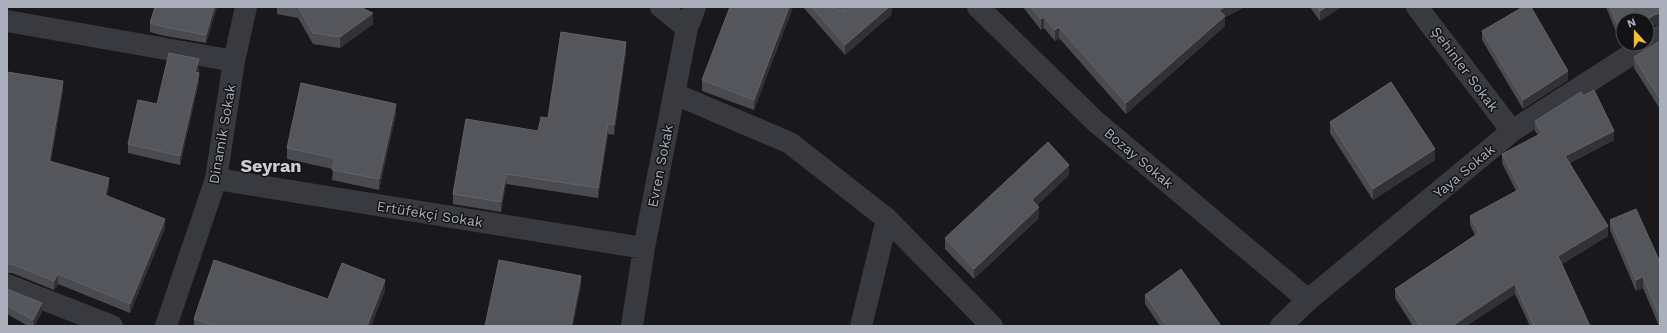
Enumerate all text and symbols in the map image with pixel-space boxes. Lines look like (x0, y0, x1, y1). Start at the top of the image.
north arrow (1615, 12, 1655, 52)
text: N (1625, 16, 1638, 31)
street label: Şehinler Sokak (1428, 24, 1502, 114)
street label: Dinamik Sokak (205, 83, 239, 185)
street label: Evren Sokak (644, 123, 676, 209)
street label: Bozay Sokak (1101, 125, 1177, 192)
street label: Yaya Sokak (1430, 141, 1498, 201)
district label: Seyran (240, 155, 302, 176)
street label: Ertüfekçi Sokak (376, 198, 484, 230)

